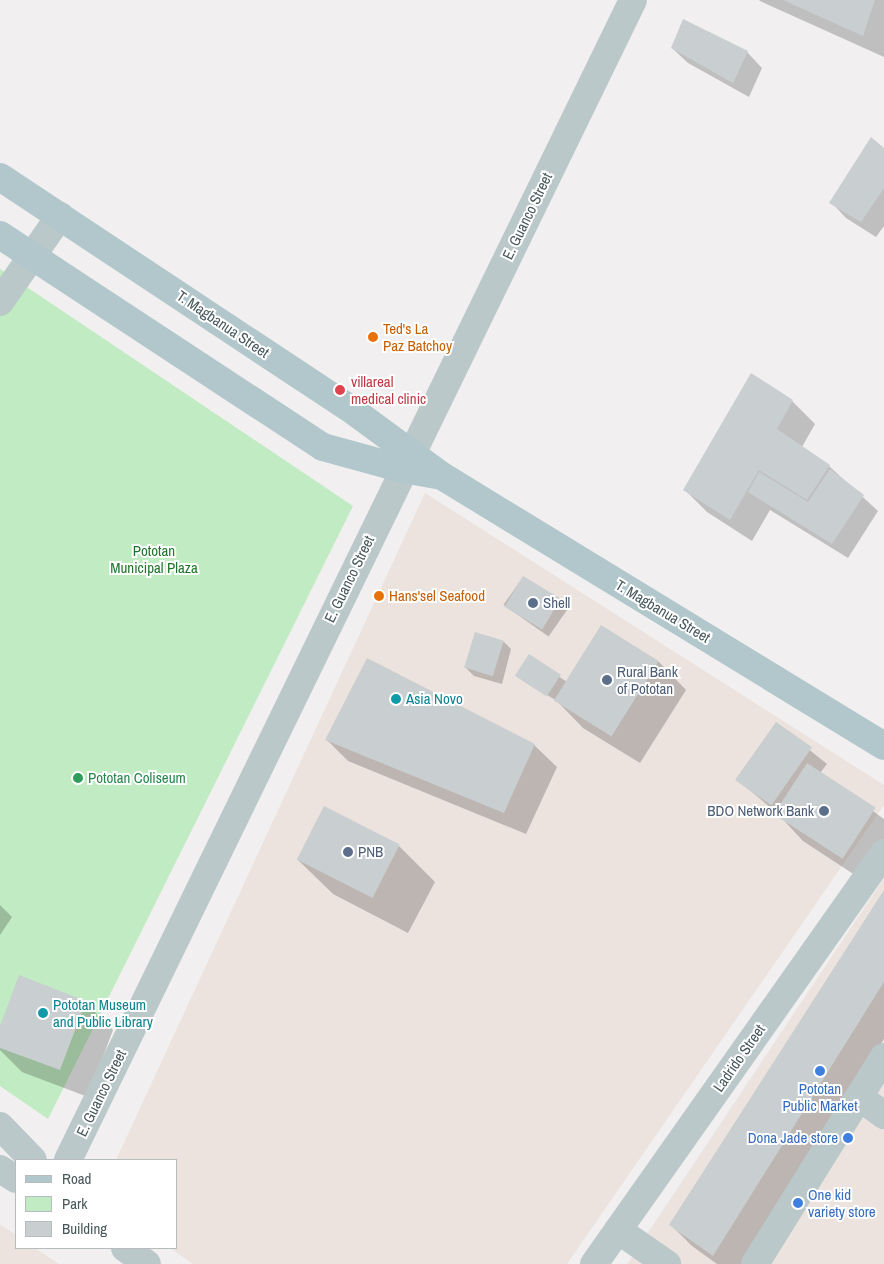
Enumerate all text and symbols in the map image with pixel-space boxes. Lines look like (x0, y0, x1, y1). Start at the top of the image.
street label: E. Guanco Street (498, 170, 556, 262)
street label: T. Magbanua Street (173, 287, 273, 361)
place label: Ted's La Paz Batchoy (383, 319, 452, 354)
marker: Ted's La Paz Batchoy (367, 331, 379, 343)
place label: villareal medical clinic (351, 372, 426, 407)
marker: villareal medical clinic (333, 383, 347, 397)
street label: E. Guanco Street (320, 533, 378, 625)
park label: Pototan Municipal Plaza (110, 541, 198, 576)
street label: T. Magbanua Street (612, 576, 714, 646)
place label: Hans'sel Seafood (389, 587, 485, 605)
marker: Hans'sel Seafood (373, 590, 385, 602)
place label: Shell (543, 594, 570, 612)
marker: Shell (527, 597, 539, 609)
place label: Rural Bank of Pototan (617, 662, 678, 697)
marker: Rural Bank of Pototan (601, 674, 613, 686)
place label: Asia Novo (406, 690, 463, 708)
marker: Asia Novo (390, 693, 402, 705)
place label: Pototan Coliseum (88, 769, 186, 787)
marker: Pototan Coliseum (72, 772, 84, 784)
place label: BDO Network Bank (707, 802, 814, 820)
marker: BDO Network Bank (818, 805, 830, 817)
place label: PNB (358, 843, 383, 861)
marker: PNB (342, 846, 354, 858)
place label: Pototan Museum and Public Library (53, 995, 153, 1030)
marker: Pototan Museum and Public Library (37, 1007, 49, 1019)
street label: Ladrido Street (709, 1021, 769, 1095)
street label: E. Guanco Street (72, 1047, 130, 1139)
marker: Pototan Public Market (814, 1065, 826, 1077)
place label: Pototan Public Market (782, 1079, 858, 1114)
place label: Dona Jade store (748, 1129, 838, 1147)
marker: Dona Jade store (842, 1132, 854, 1144)
legend (15, 1159, 178, 1249)
text: Road (62, 1168, 91, 1189)
place label: One kid variety store (808, 1185, 876, 1220)
text: Park (62, 1193, 87, 1214)
marker: One kid variety store (792, 1197, 804, 1209)
text: Building (62, 1218, 107, 1239)

